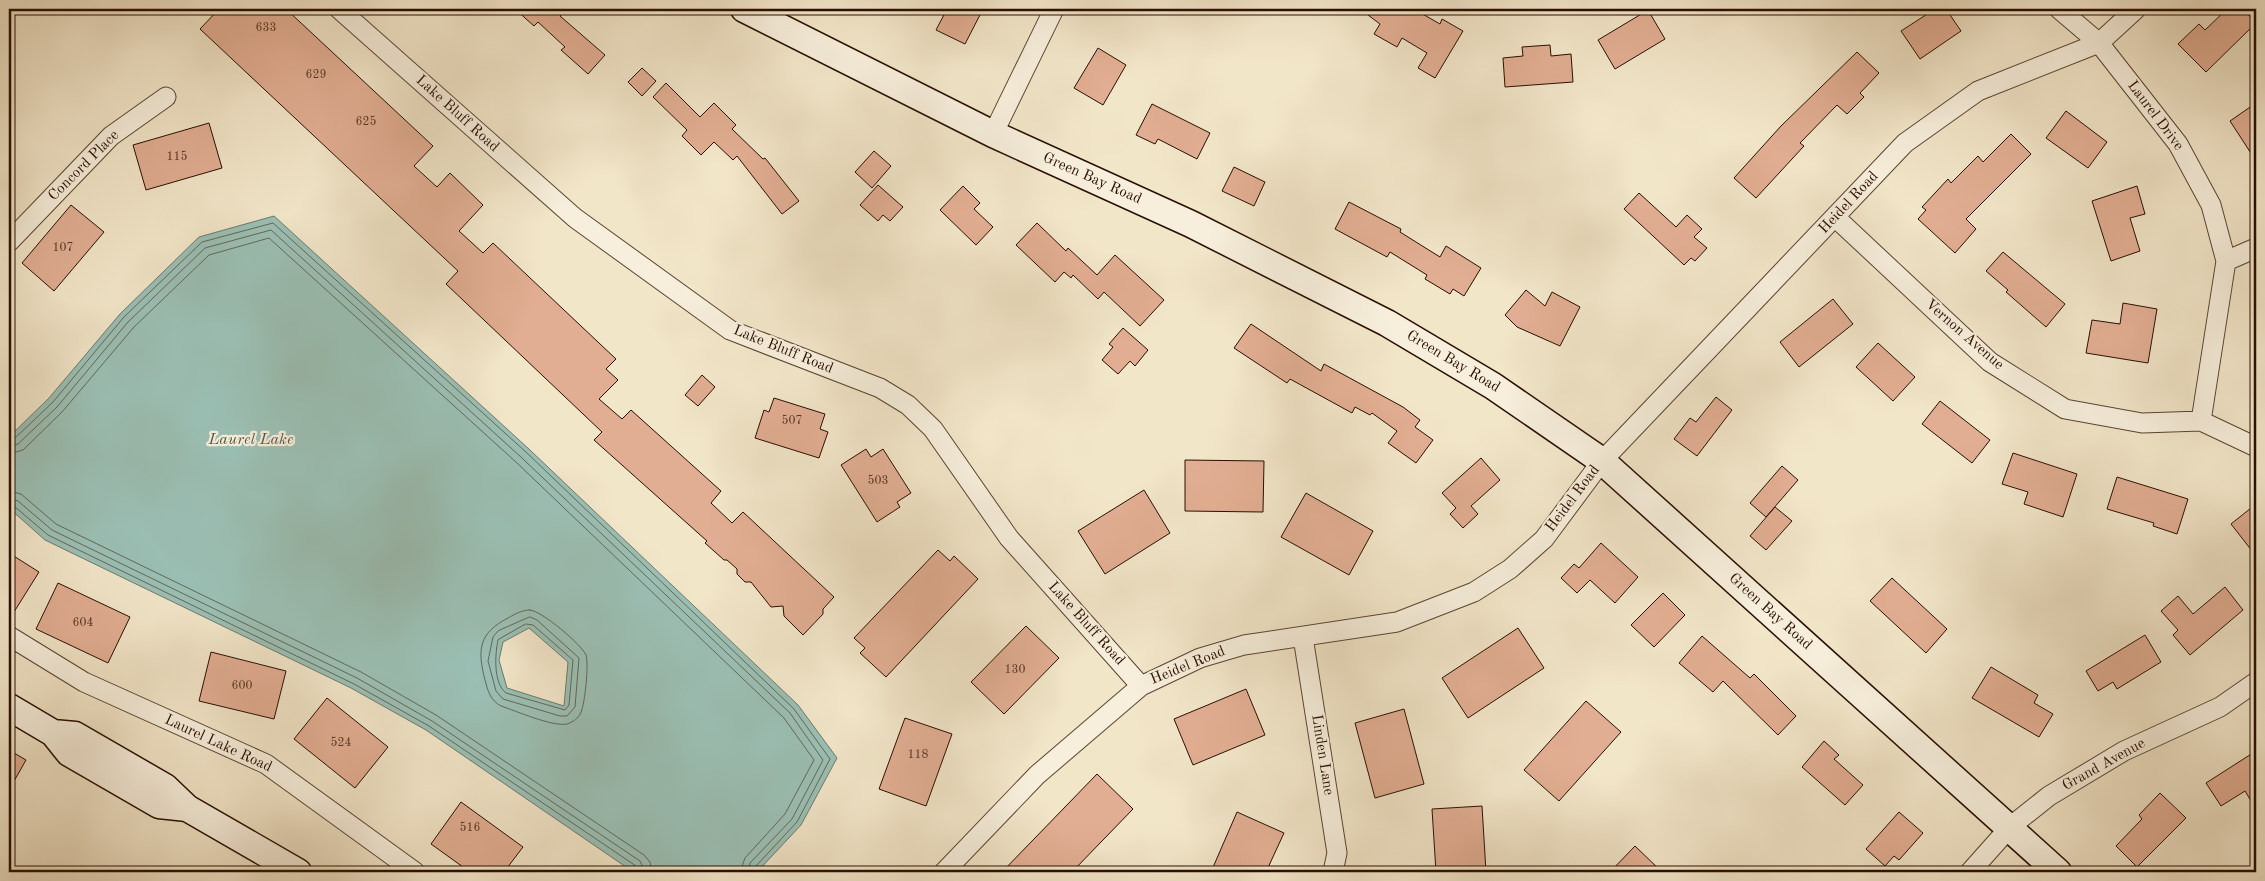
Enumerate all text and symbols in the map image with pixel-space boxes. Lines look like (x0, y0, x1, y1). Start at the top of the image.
house number: 633 (256, 22, 276, 34)
house number: 629 (306, 69, 326, 81)
street label: Lake Bluff Road (412, 73, 502, 155)
street label: Laurel Drive (2124, 78, 2186, 154)
house number: 625 (356, 115, 376, 128)
street label: Concord Place (46, 128, 122, 204)
house number: 115 (167, 150, 187, 163)
street label: Green Bay Road (1040, 151, 1144, 208)
street label: Heidel Road (1817, 169, 1882, 237)
house number: 107 (53, 242, 73, 254)
street label: Vernon Avenue (1922, 297, 2006, 373)
street label: Lake Bluff Road (731, 323, 835, 377)
street label: Green Bay Road (1404, 328, 1502, 396)
house number: 507 (782, 414, 802, 427)
water label: Laurel Lake (207, 432, 294, 448)
street label: Heidel Road (1543, 463, 1603, 535)
house number: 503 (868, 474, 888, 487)
street label: Green Bay Road (1726, 571, 1815, 653)
street label: Lake Bluff Road (1045, 579, 1127, 669)
house number: 604 (73, 617, 93, 629)
street label: Heidel Road (1148, 644, 1228, 688)
house number: 130 (1005, 664, 1025, 676)
house number: 600 (232, 680, 252, 692)
street label: Laurel Lake Road (162, 713, 274, 775)
street label: Linden Lane (1308, 713, 1336, 797)
house number: 524 (331, 736, 351, 749)
street label: Grand Avenue (2060, 736, 2148, 794)
house number: 118 (908, 749, 928, 761)
house number: 516 (460, 821, 480, 834)

